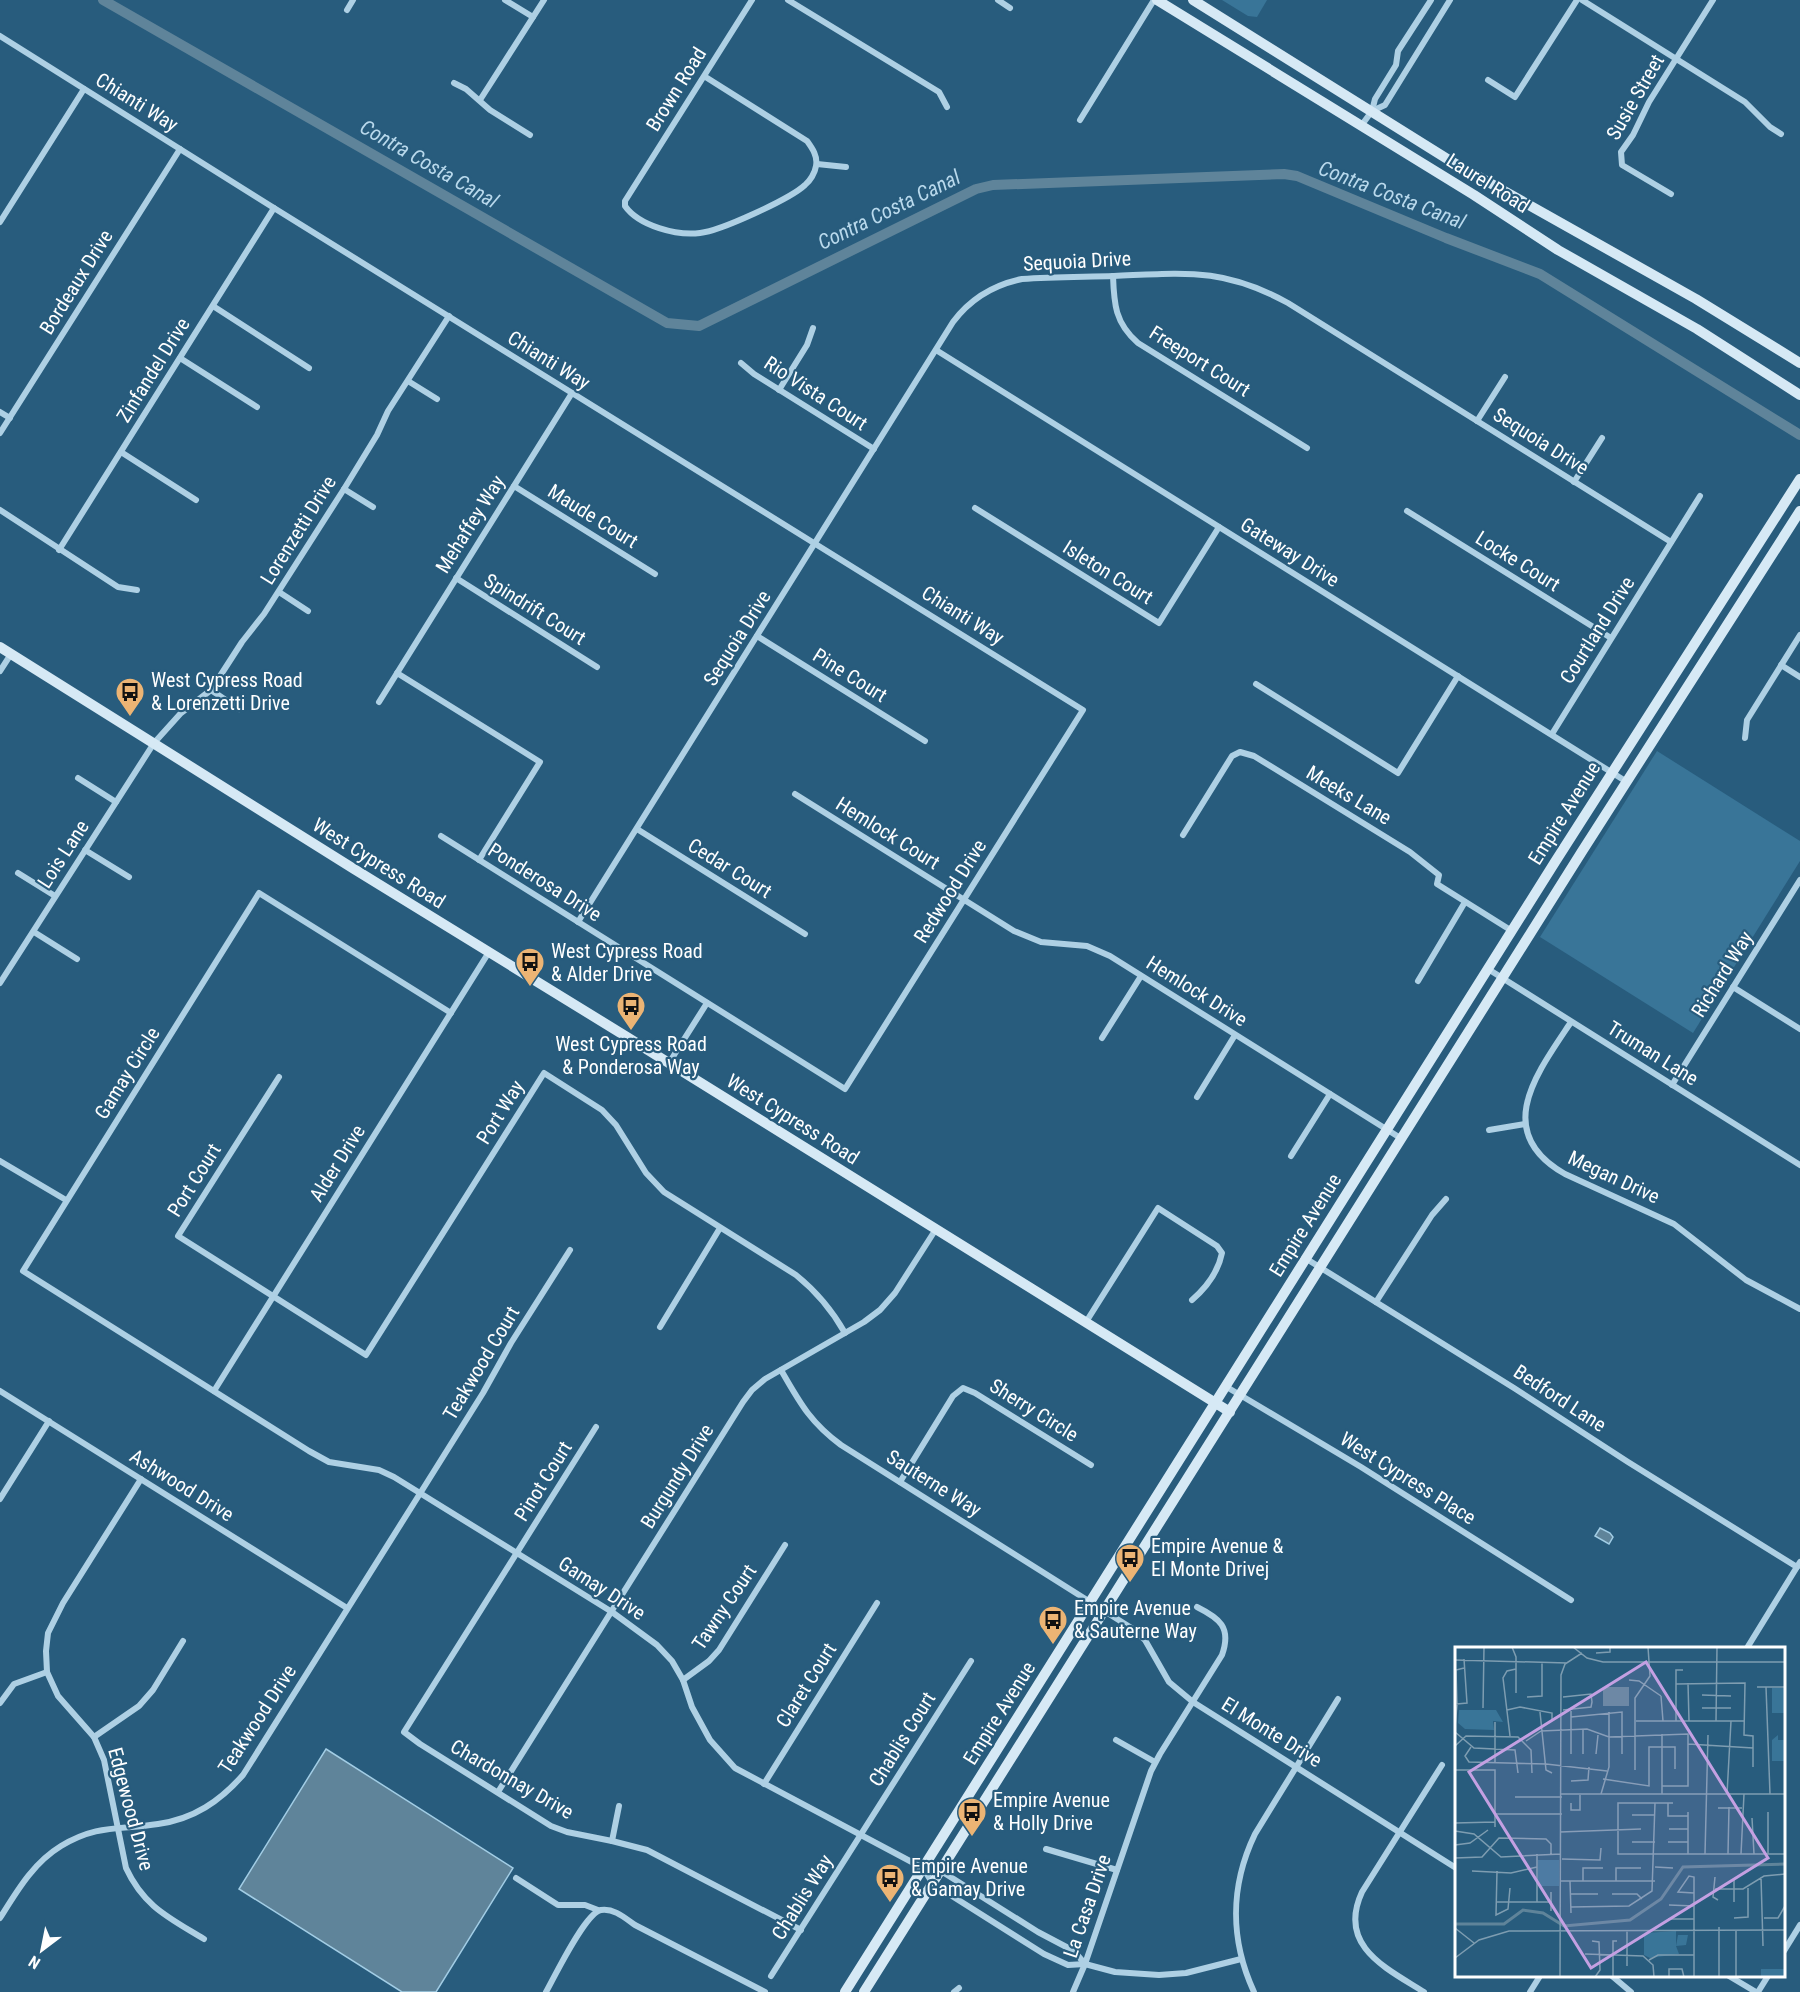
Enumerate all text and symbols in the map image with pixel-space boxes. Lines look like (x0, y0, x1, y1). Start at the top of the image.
street label: Brown Road (641, 43, 711, 135)
street label: Susie Street (1601, 50, 1669, 144)
street label: Chianti Way (91, 67, 183, 137)
water label: Contra Costa Canal (356, 115, 502, 213)
street label: Laurel Road (1442, 148, 1534, 218)
water label: Contra Costa Canal (1315, 156, 1469, 234)
water label: Contra Costa Canal (814, 165, 964, 255)
street label: Bordeaux Drive (34, 225, 118, 339)
street label: Sequoia Drive (1022, 246, 1132, 276)
street label: Zinfandel Drive (111, 313, 195, 427)
street label: Freeport Court (1145, 320, 1255, 402)
street label: Chianti Way (503, 325, 595, 395)
street label: Rio Vista Court (760, 351, 872, 435)
street label: Sequoia Drive (1489, 402, 1593, 480)
street label: Lorenzetti Drive (255, 471, 341, 589)
street label: Mehaffey Way (430, 471, 510, 577)
street label: Maude Court (543, 479, 643, 553)
street label: Gateway Drive (1236, 512, 1344, 592)
street label: Locke Court (1471, 526, 1565, 596)
street label: Isleton Court (1059, 535, 1158, 609)
street label: Spindrift Court (480, 568, 590, 650)
street label: Courtland Drive (1555, 572, 1639, 688)
street label: Chianti Way (917, 580, 1009, 650)
street label: Sequoia Drive (698, 586, 776, 690)
street label: Pine Court (808, 643, 892, 707)
place label: West Cypress Road & Lorenzetti Drive (151, 668, 303, 715)
bus stop icon: West Cypress Road & Lorenzetti Drive (114, 676, 146, 718)
street label: Empire Avenue (1523, 757, 1605, 869)
street label: Meeks Lane (1302, 760, 1396, 830)
street label: Hemlock Court (832, 792, 944, 874)
street label: West Cypress Road (308, 813, 450, 913)
street label: Lois Lane (32, 816, 94, 892)
street label: Cedar Court (684, 833, 776, 903)
street label: Redwood Drive (909, 835, 991, 947)
street label: Ponderosa Drive (484, 838, 606, 926)
street label: Richard Way (1686, 927, 1758, 1021)
place label: West Cypress Road & Alder Drive (551, 939, 703, 986)
bus stop icon: West Cypress Road & Alder Drive (514, 946, 546, 988)
street label: Hemlock Drive (1142, 951, 1252, 1031)
bus stop icon: West Cypress Road & Ponderosa Way (615, 990, 647, 1032)
street label: Truman Lane (1603, 1016, 1703, 1090)
street label: Gamay Circle (89, 1023, 165, 1123)
place label: West Cypress Road & Ponderosa Way (555, 1032, 707, 1079)
street label: West Cypress Road (722, 1069, 864, 1169)
street label: Port Way (471, 1076, 529, 1148)
street label: Alder Drive (304, 1120, 370, 1206)
street label: Port Court (162, 1139, 226, 1221)
street label: Megan Drive (1564, 1145, 1664, 1209)
street label: Empire Avenue (1264, 1169, 1346, 1281)
street label: Teakwood Court (438, 1302, 524, 1424)
street label: Bedford Lane (1509, 1359, 1611, 1437)
street label: Sherry Circle (985, 1373, 1083, 1447)
street label: Burgundy Drive (635, 1419, 719, 1533)
street label: West Cypress Place (1336, 1427, 1480, 1529)
street label: Pinot Court (509, 1437, 577, 1525)
street label: Ashwood Drive (126, 1444, 238, 1526)
street label: Sauterne Way (882, 1444, 986, 1522)
place label: Empire Avenue & El Monte Drivej (1151, 1534, 1283, 1581)
bus stop icon: Empire Avenue & El Monte Drivej (1114, 1542, 1146, 1584)
street label: Gamay Drive (554, 1551, 650, 1625)
street label: Tawny Court (687, 1560, 761, 1654)
place label: Empire Avenue & Sauterne Way (1074, 1596, 1197, 1643)
bus stop icon: Empire Avenue & Sauterne Way (1037, 1604, 1069, 1646)
street label: Claret Court (771, 1638, 841, 1732)
inset map (1455, 1647, 1785, 1977)
street label: Empire Avenue (958, 1657, 1040, 1769)
street label: Teakwood Drive (213, 1660, 301, 1778)
street label: Chablis Court (864, 1687, 941, 1791)
street label: El Monte Drive (1217, 1692, 1327, 1772)
street label: Chardonnay Drive (446, 1734, 578, 1824)
street label: Edgewood Drive (103, 1745, 159, 1873)
place label: Empire Avenue & Holly Drive (993, 1788, 1110, 1835)
bus stop icon: Empire Avenue & Holly Drive (956, 1796, 988, 1838)
street label: Chablis Way (766, 1850, 838, 1944)
street label: La Casa Drive (1058, 1851, 1116, 1961)
place label: Empire Avenue & Gamay Drive (911, 1854, 1028, 1901)
bus stop icon: Empire Avenue & Gamay Drive (874, 1862, 906, 1904)
north arrow (12, 1920, 72, 1980)
text: N (25, 1952, 44, 1973)

